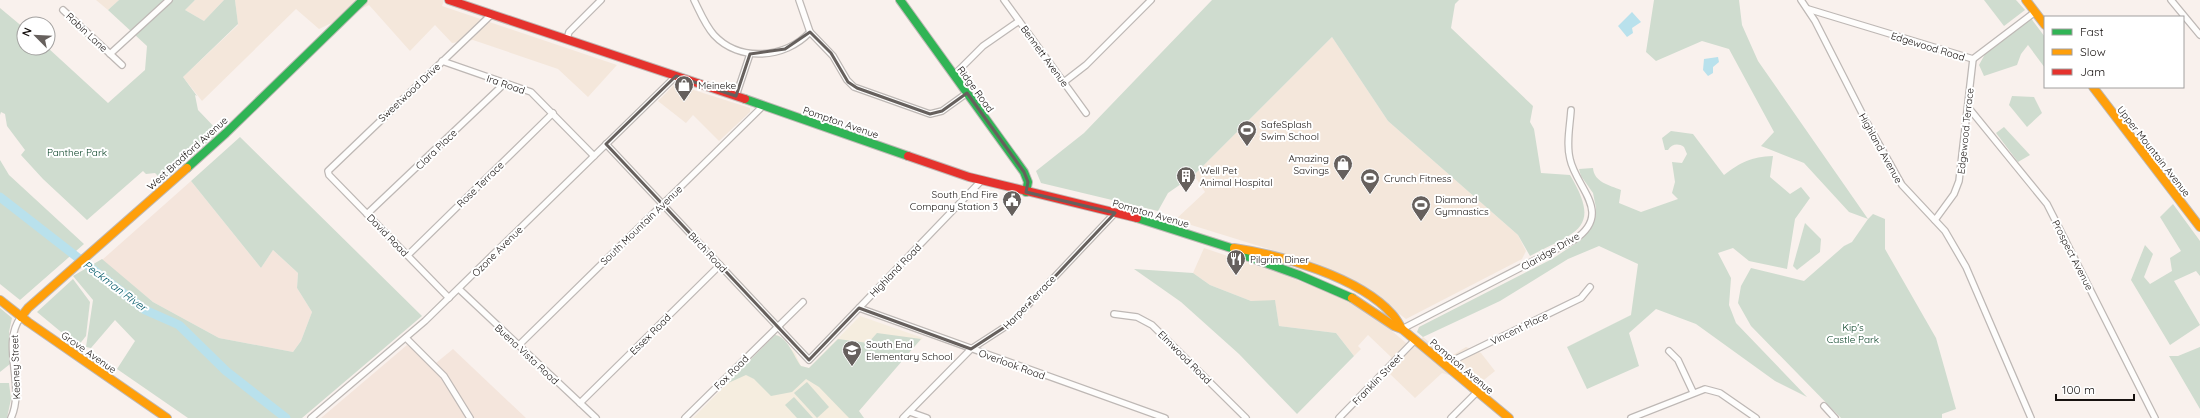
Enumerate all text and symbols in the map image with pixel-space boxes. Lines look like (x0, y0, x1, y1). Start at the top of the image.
street label: Robin Lane (63, 10, 110, 55)
north arrow (16, 16, 56, 56)
legend (2044, 16, 2184, 88)
street label: Bennett Avenue (1018, 23, 1072, 90)
text: Fast (2080, 24, 2104, 39)
text: N (19, 25, 35, 38)
street label: Edgewood Road (1889, 29, 1966, 64)
text: Slow (2080, 44, 2106, 59)
street label: Sweetwood Drive (375, 60, 444, 125)
street label: Ridge Road (954, 64, 997, 115)
text: Jam (2080, 64, 2105, 79)
street label: Ira Road (485, 72, 527, 97)
shop icon: Meineke (673, 74, 695, 102)
place label: Meineke (698, 79, 737, 92)
street label: Edgewood Terrace (1954, 87, 1977, 175)
street label: Pompton Avenue (801, 103, 881, 142)
street label: Upper Mountain Avenue (2114, 103, 2193, 200)
street label: Highland Avenue (1856, 111, 1905, 186)
street label: West Bradford Avenue (144, 113, 231, 193)
place label: SafeSplash Swim School (1261, 118, 1319, 143)
sports icon: SafeSplash Swim School (1236, 119, 1258, 147)
street label: Clara Place (413, 126, 460, 172)
park label: Panther Park (47, 146, 107, 159)
place label: Amazing Savings (1288, 152, 1329, 177)
shop icon: Amazing Savings (1332, 153, 1354, 181)
street label: Rose Terrace (454, 158, 507, 210)
place label: Well Pet Animal Hospital (1200, 164, 1272, 189)
building icon: Well Pet Animal Hospital (1175, 165, 1197, 193)
sports icon: Crunch Fitness (1359, 167, 1381, 195)
place label: Crunch Fitness (1384, 172, 1452, 185)
street label: South Mountain Avenue (598, 183, 685, 268)
place label: South End Fire Company Station 3 (910, 188, 998, 213)
public building icon: South End Fire Company Station 3 (1001, 189, 1023, 217)
place label: Diamond Gymnastics (1435, 193, 1489, 218)
sports icon: Diamond Gymnastics (1410, 194, 1432, 222)
street label: Pompton Avenue (1111, 196, 1191, 231)
street label: David Road (364, 211, 411, 259)
street label: Prospect Avenue (2049, 218, 2096, 293)
street label: Ozone Avenue (469, 223, 526, 280)
street label: Birch Road (686, 229, 730, 275)
street label: Claridge Drive (1519, 229, 1582, 273)
street label: Highland Road (867, 241, 924, 300)
restaurant icon: Pilgrim Diner (1225, 248, 1247, 276)
place label: Pilgrim Diner (1250, 253, 1309, 266)
water label: Peckman River (80, 257, 151, 316)
street label: Harper Terrace (1000, 272, 1059, 332)
street label: Vincent Place (1488, 309, 1550, 348)
street label: Essex Road (627, 311, 674, 358)
street label: Buena Vista Road (492, 321, 561, 387)
park label: Kip's Castle Park (1827, 321, 1879, 346)
street label: Elmwood Road (1155, 328, 1214, 387)
street label: Grove Avenue (59, 329, 119, 376)
street label: Keeney Street (8, 334, 23, 400)
street label: Pompton Avenue (1427, 336, 1496, 397)
place label: South End Elementary School (866, 338, 953, 363)
school or university icon: South End Elementary School (841, 339, 863, 367)
street label: Overlook Road (977, 346, 1047, 382)
street label: Franklin Street (1350, 350, 1406, 408)
street label: Fox Road (711, 352, 751, 392)
scale bar (2056, 376, 2134, 402)
text: 100 m (2062, 382, 2095, 397)

